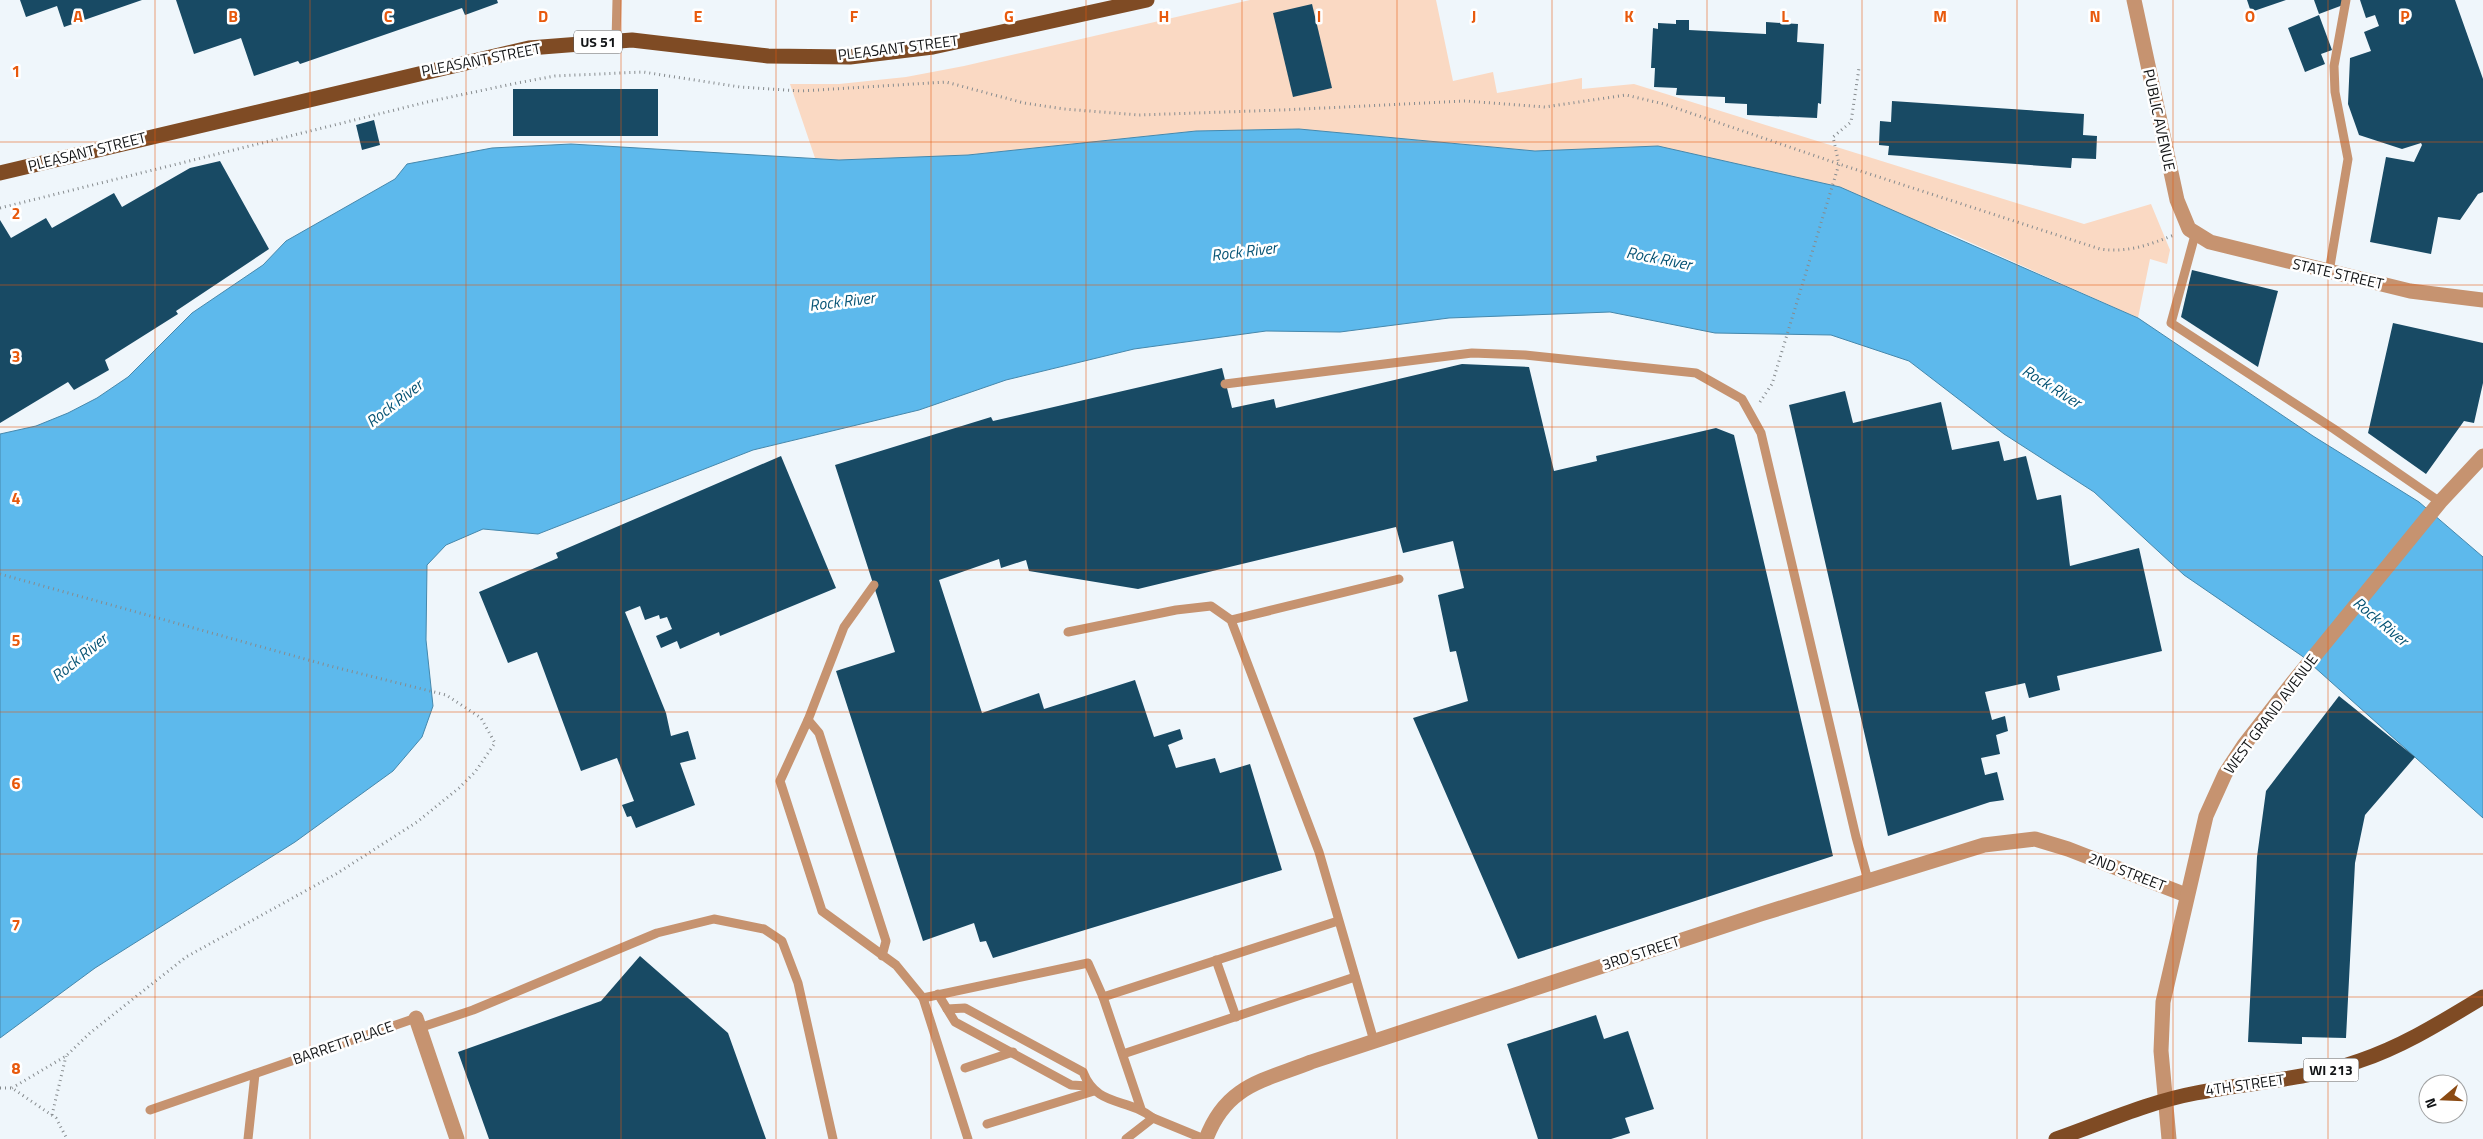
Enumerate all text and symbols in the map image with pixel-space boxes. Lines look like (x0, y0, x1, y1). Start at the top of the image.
text: A (73, 4, 83, 28)
text: B (228, 4, 238, 28)
text: C (384, 4, 393, 28)
text: D (538, 4, 548, 28)
text: E (694, 4, 703, 28)
text: F (850, 4, 859, 28)
text: G (1004, 4, 1014, 28)
text: H (1159, 4, 1169, 28)
text: I (1317, 4, 1321, 28)
text: J (1472, 4, 1476, 28)
text: K (1624, 4, 1634, 28)
text: L (1781, 4, 1789, 28)
text: M (1933, 4, 1947, 28)
text: N (2089, 4, 2101, 28)
text: O (2245, 4, 2255, 28)
text: P (2400, 4, 2410, 28)
street label: PLEASANT STREET (836, 29, 960, 66)
road number: US 51 (574, 31, 622, 54)
street label: PLEASANT STREET (419, 37, 543, 82)
text: 1 (12, 59, 20, 83)
street label: PUBLIC AVENUE (2137, 67, 2182, 173)
street label: PLEASANT STREET (25, 126, 149, 177)
text: 2 (12, 201, 20, 225)
water label: Rock River (1210, 235, 1280, 267)
water label: Rock River (1624, 240, 1695, 276)
street label: STATE STREET (2290, 252, 2386, 295)
water label: Rock River (808, 285, 878, 317)
text: 3 (12, 344, 20, 368)
water label: Rock River (2018, 358, 2088, 415)
water label: Rock River (361, 372, 429, 433)
text: 4 (12, 486, 21, 510)
water label: Rock River (2348, 591, 2415, 653)
water label: Rock River (46, 626, 114, 687)
text: 5 (12, 628, 21, 652)
street label: WEST GRAND AVENUE (2218, 649, 2323, 778)
text: 6 (12, 771, 21, 795)
street label: 2ND STREET (2085, 846, 2169, 897)
text: 7 (12, 913, 20, 937)
street label: 3RD STREET (1599, 929, 1683, 976)
street label: BARRETT PLACE (289, 1015, 396, 1071)
text: 8 (12, 1056, 21, 1080)
road number: WI 213 (2304, 1058, 2358, 1082)
street label: 4TH STREET (2204, 1068, 2286, 1101)
north arrow (2418, 1074, 2468, 1124)
text: N (2419, 1095, 2442, 1111)

